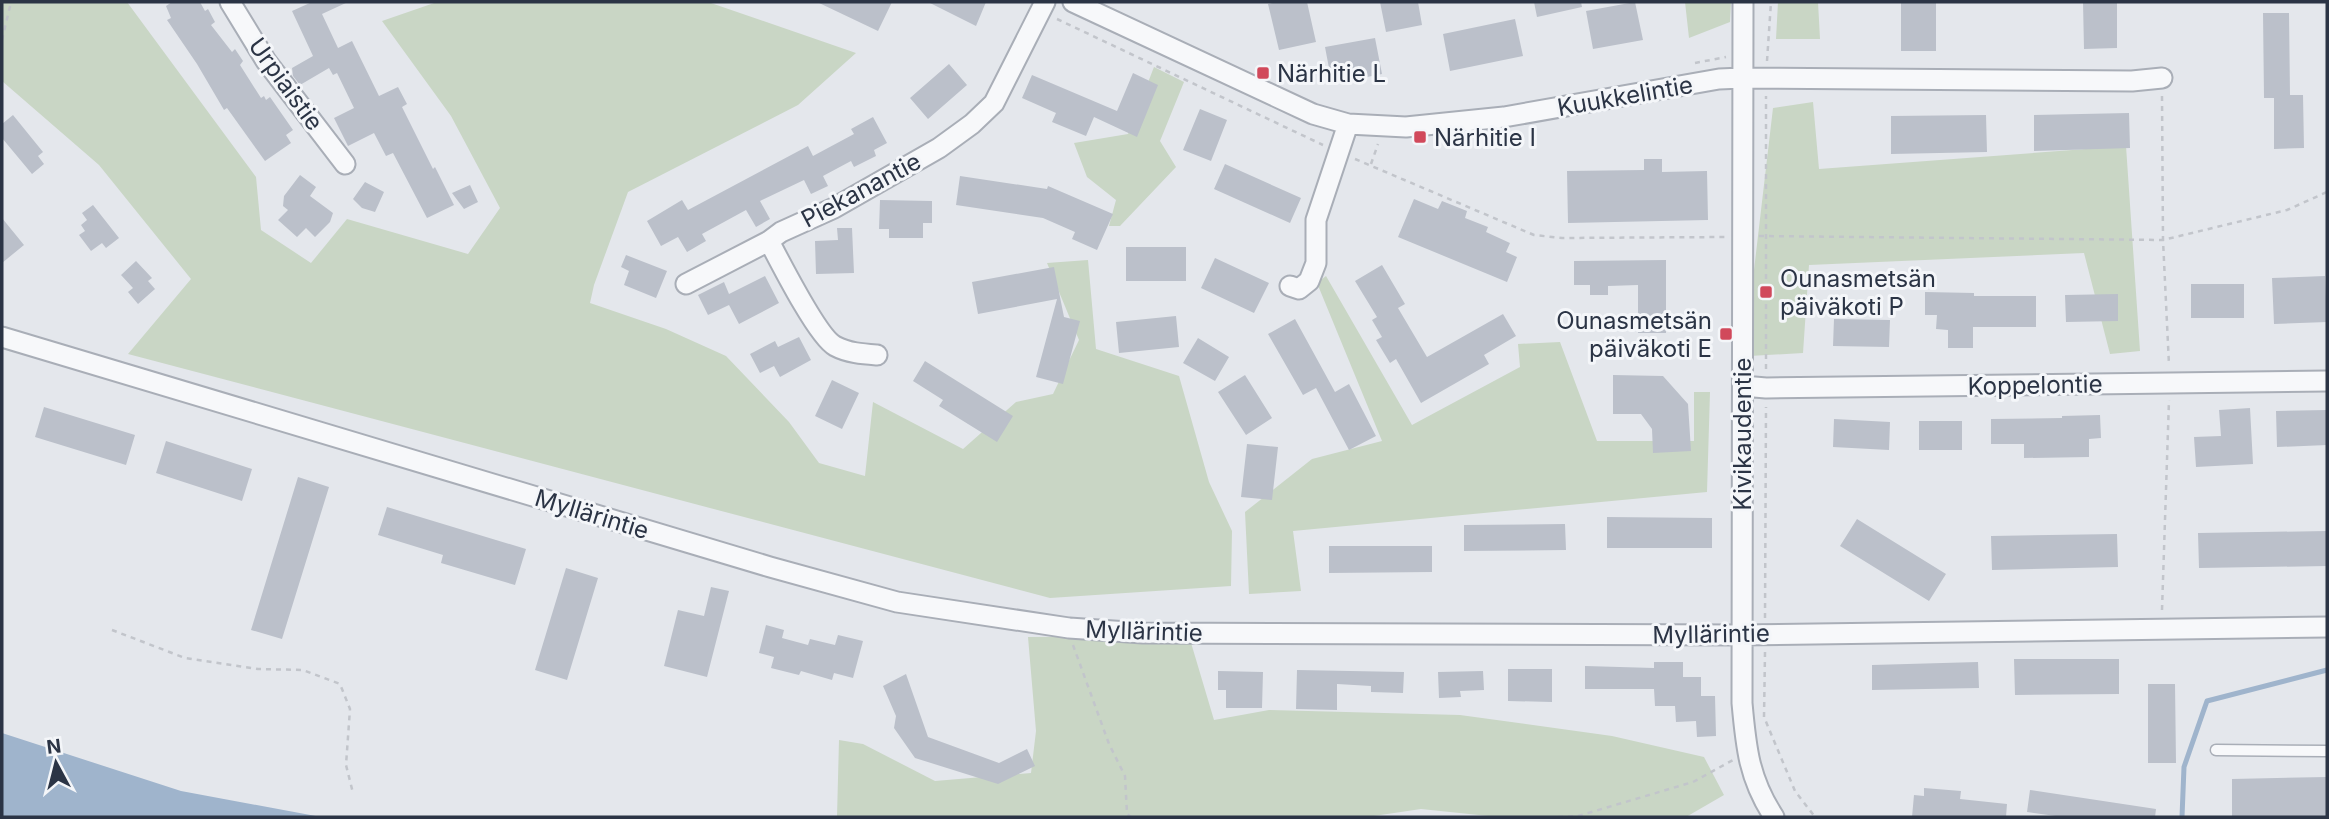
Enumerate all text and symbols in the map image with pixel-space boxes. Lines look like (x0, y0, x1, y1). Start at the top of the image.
street label: Urpiaistie (243, 32, 329, 136)
place label: Närhitie L (1277, 59, 1386, 88)
marker: Närhitie L (1255, 65, 1271, 81)
street label: Kuukkelintie (1555, 70, 1695, 122)
place label: Närhitie I (1434, 123, 1536, 152)
marker: Närhitie I (1412, 129, 1428, 145)
street label: Piekanantie (796, 146, 926, 234)
place label: Ounasmetsän päiväkoti P (1780, 264, 1936, 321)
marker: Ounasmetsän päiväkoti P (1758, 284, 1774, 300)
place label: Ounasmetsän päiväkoti E (1556, 306, 1712, 363)
marker: Ounasmetsän päiväkoti E (1718, 326, 1734, 342)
street label: Kivikaudentie (1728, 358, 1757, 510)
street label: Koppelontie (1967, 369, 2103, 401)
street label: Myllärintie (532, 483, 652, 545)
street label: Myllärintie (1085, 614, 1203, 648)
street label: Myllärintie (1652, 618, 1770, 650)
north arrow (21, 728, 91, 798)
text: N (45, 734, 63, 759)

